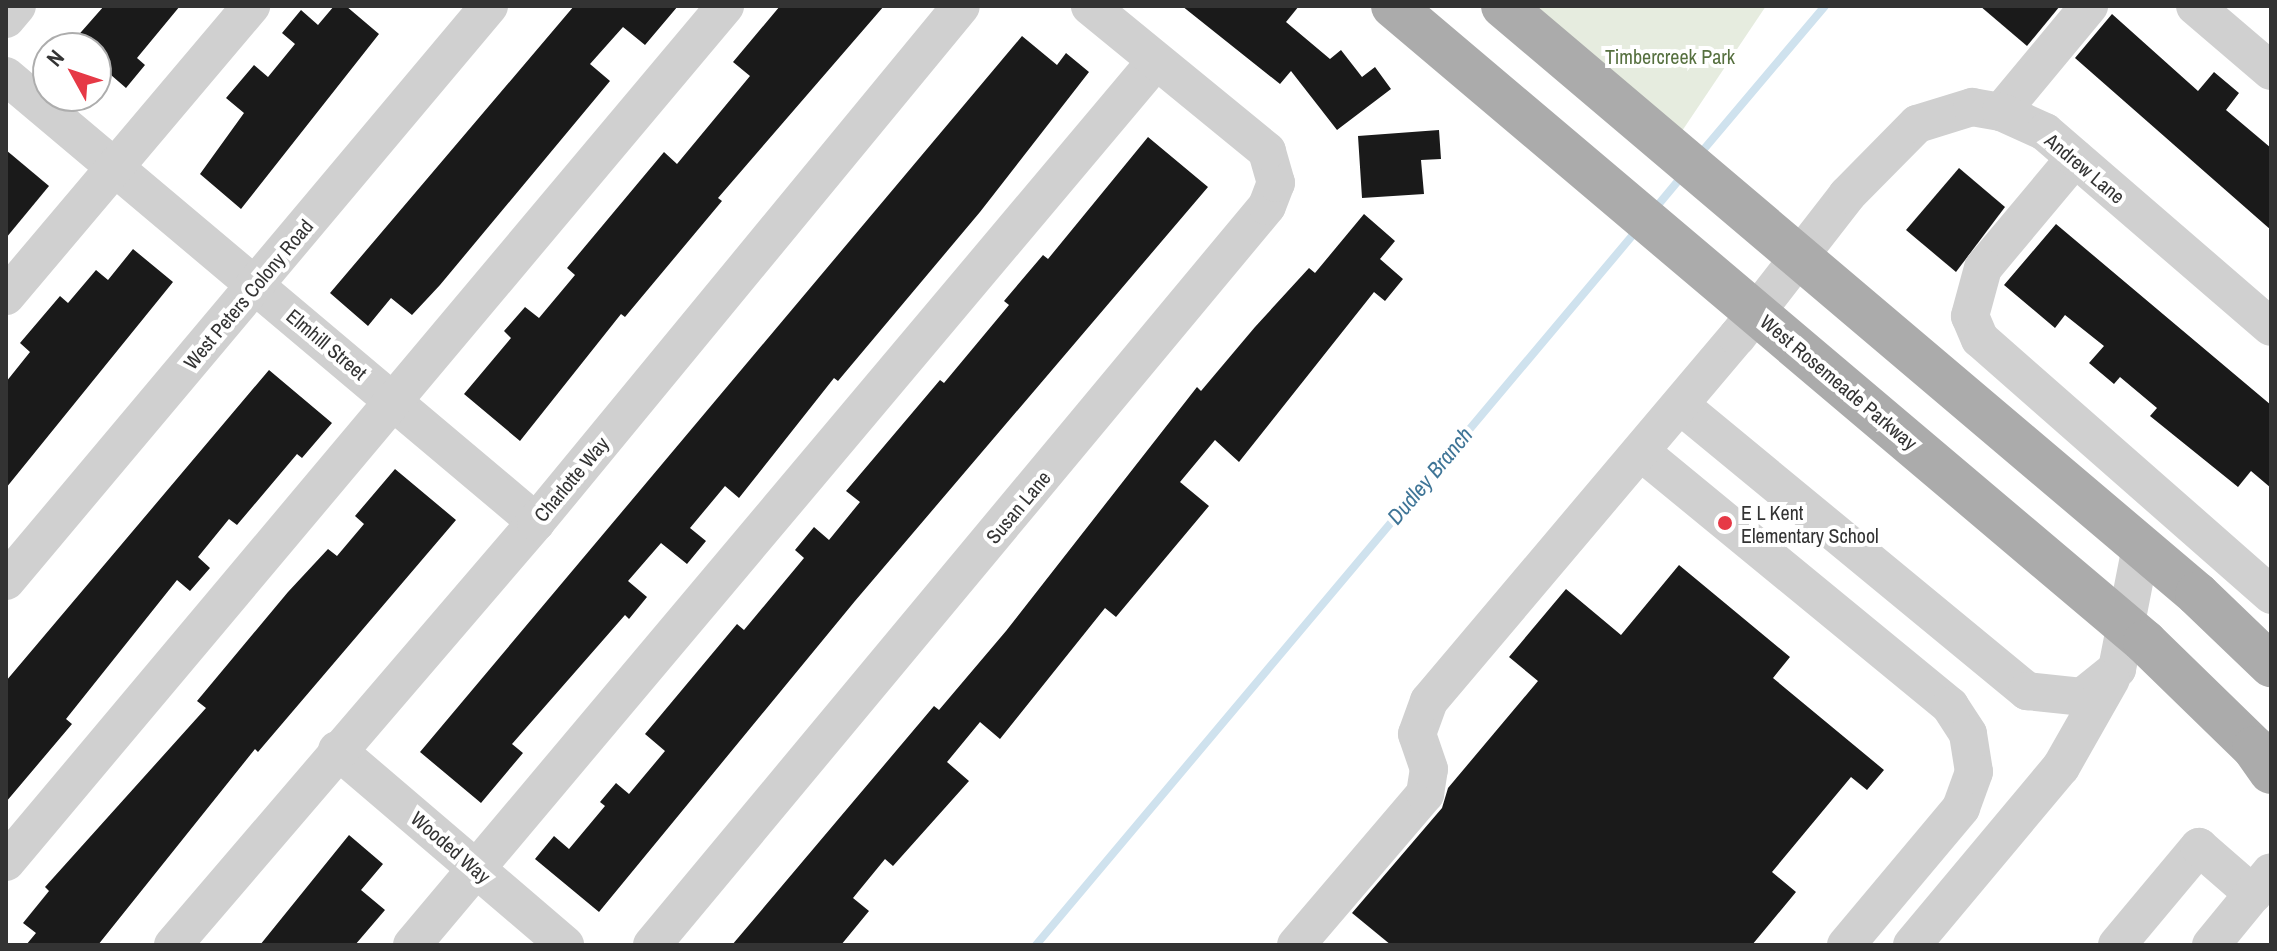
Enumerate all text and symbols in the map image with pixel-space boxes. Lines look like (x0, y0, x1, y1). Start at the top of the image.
north arrow (32, 32, 112, 112)
text: N (39, 43, 71, 72)
park label: Timbercreek Park (1605, 44, 1735, 68)
street label: Andrew Lane (2040, 128, 2130, 208)
street label: West Peters Colony Road (178, 214, 318, 374)
street label: Elmhill Street (282, 303, 372, 385)
street label: West Rosemeade Parkway (1756, 309, 1922, 455)
water label: Dudley Branch (1382, 422, 1478, 530)
street label: Charlotte Way (529, 432, 613, 526)
street label: Susan Lane (981, 466, 1055, 548)
place label: E L Kent Elementary School (1741, 500, 1879, 547)
marker: E L Kent Elementary School (1716, 514, 1734, 532)
street label: Wooded Way (406, 806, 496, 888)

